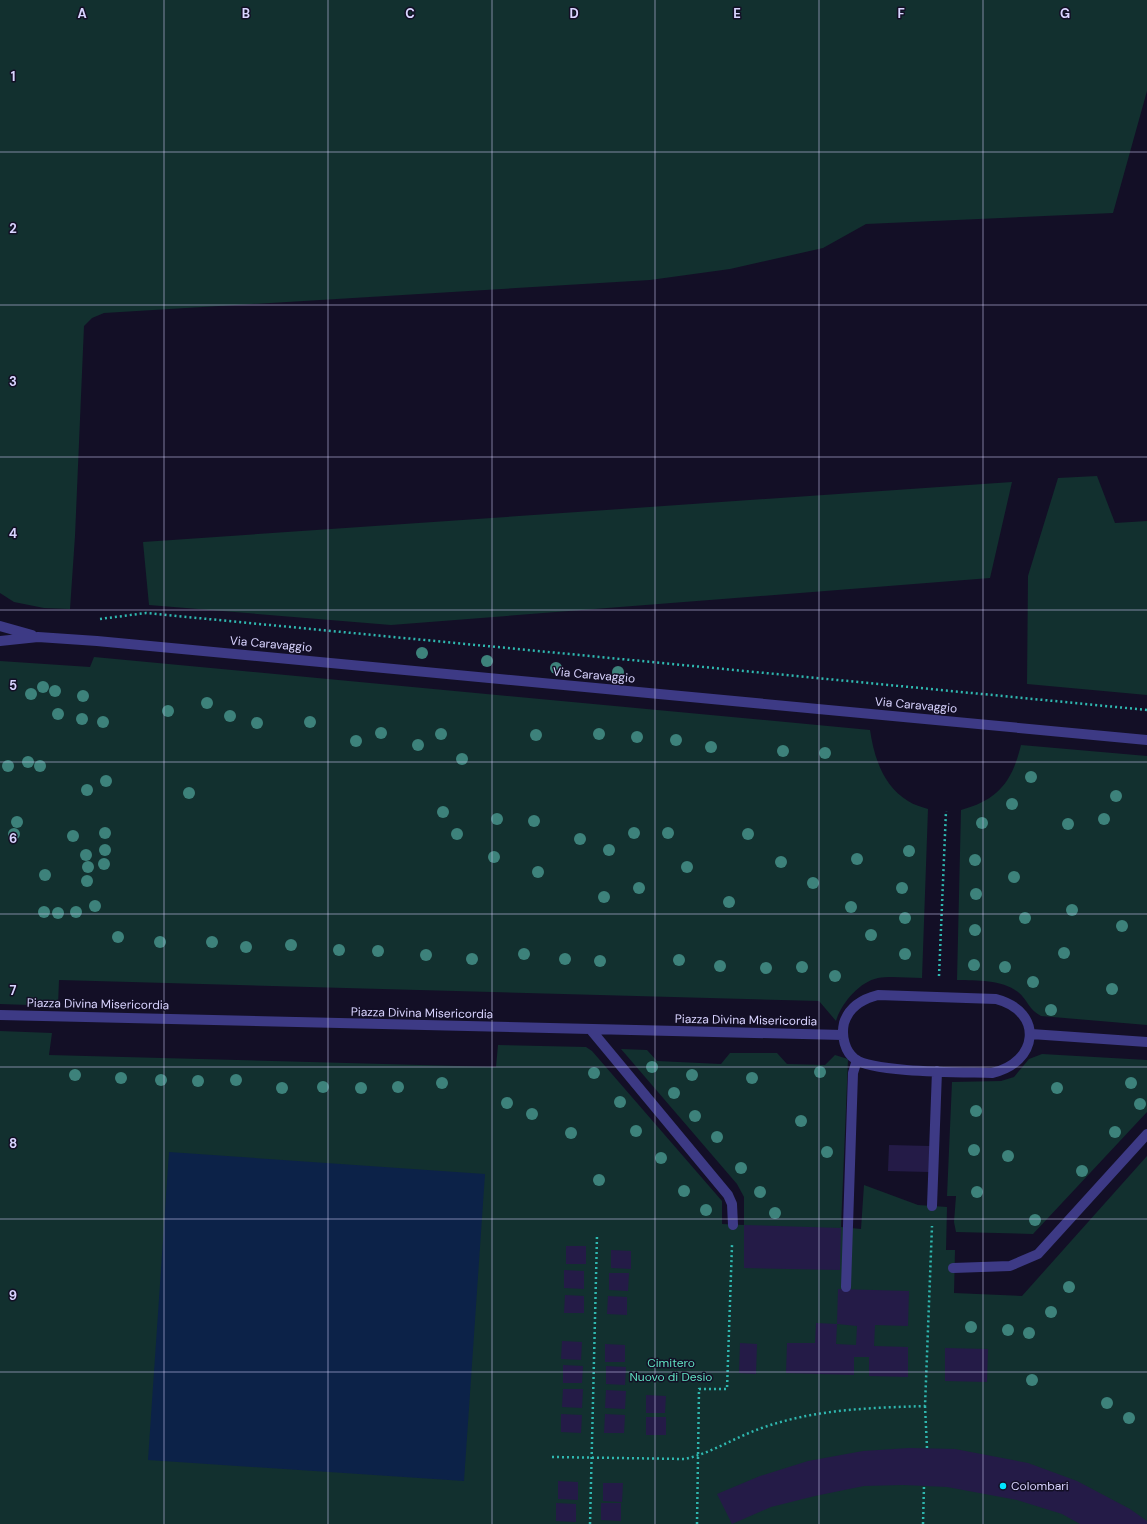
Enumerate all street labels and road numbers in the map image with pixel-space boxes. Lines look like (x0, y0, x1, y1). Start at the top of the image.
street label: Via Caravaggio (229, 632, 313, 656)
street label: Via Caravaggio (552, 663, 636, 687)
street label: Via Caravaggio (874, 693, 958, 717)
street label: Piazza Divina Misericordia (27, 995, 169, 1013)
street label: Piazza Divina Misericordia (351, 1004, 493, 1022)
street label: Piazza Divina Misericordia (675, 1011, 817, 1029)

